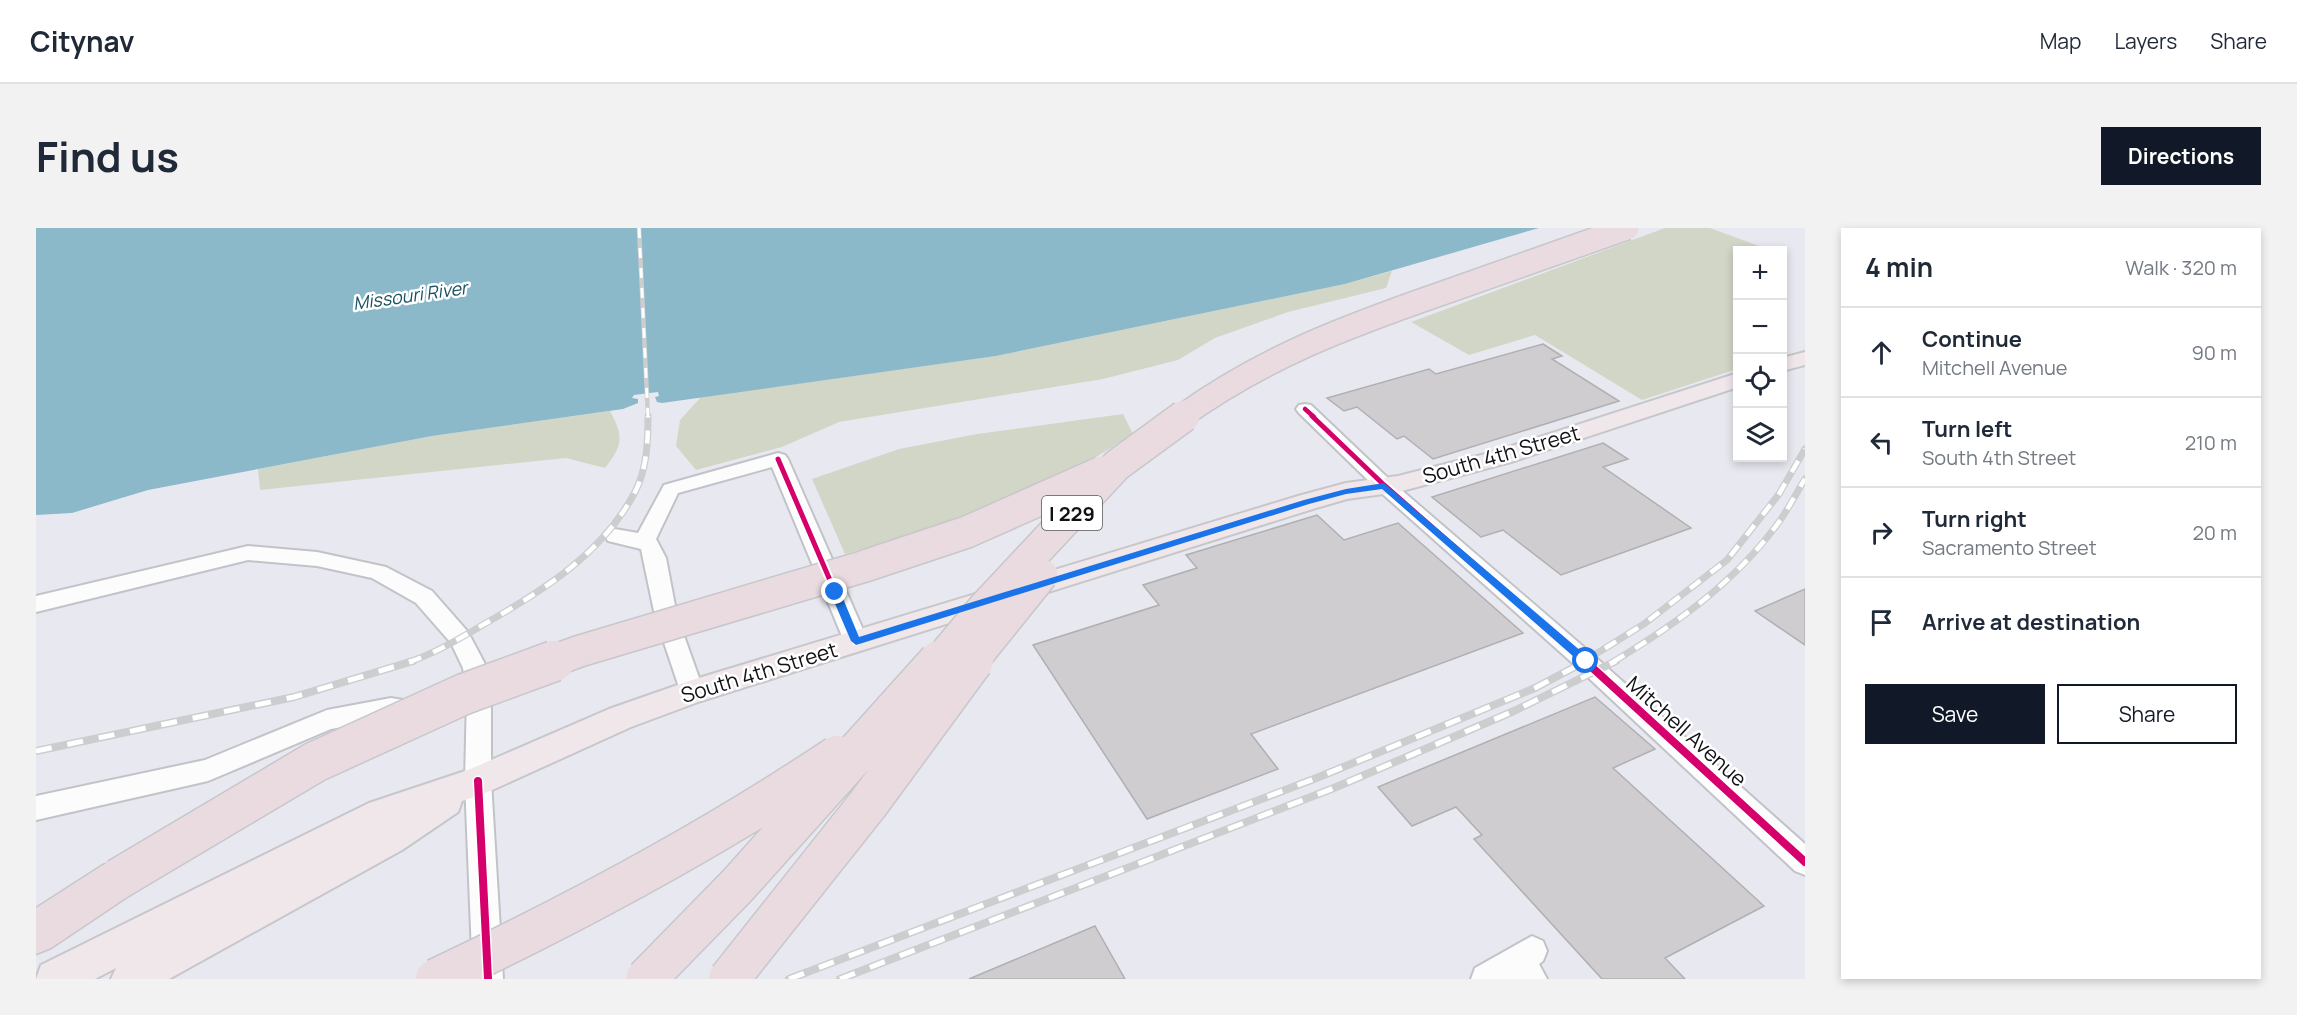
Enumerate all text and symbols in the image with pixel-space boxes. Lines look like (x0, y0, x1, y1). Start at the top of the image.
text: Citynav (30, 22, 134, 60)
text: Map (2040, 27, 2081, 55)
text: Layers (2114, 27, 2177, 55)
text: Share (2210, 27, 2267, 55)
text: Find us (36, 127, 179, 185)
button: Directions (2101, 127, 2261, 185)
map controls (1733, 246, 1787, 462)
button: + (1733, 246, 1787, 300)
text: 4 min (1865, 249, 1933, 285)
text: Walk · 320 m (2125, 254, 2237, 281)
water label: Missouri River (351, 275, 471, 315)
button: − (1733, 300, 1787, 354)
text: Continue (1922, 324, 2022, 354)
icon: ahead (1865, 336, 1898, 369)
text: 90 m (2191, 339, 2237, 366)
button: locate (1733, 354, 1787, 408)
text: Mitchell Avenue (1922, 354, 2068, 381)
button: layers (1733, 408, 1787, 462)
text: Turn left (1922, 414, 2012, 444)
street label: South 4th Street (1419, 418, 1583, 490)
icon: left (1865, 426, 1898, 459)
text: 210 m (2185, 429, 2237, 456)
text: South 4th Street (1922, 444, 2076, 471)
road number: I 229 (1042, 496, 1102, 530)
text: Turn right (1922, 504, 2027, 534)
icon: right (1865, 516, 1898, 549)
text: 20 m (2192, 519, 2237, 546)
text: Sacramento Street (1922, 534, 2097, 561)
route end (821, 578, 847, 604)
icon: arrive (1865, 606, 1898, 639)
text: Arrive at destination (1922, 607, 2140, 637)
street label: South 4th Street (677, 635, 841, 709)
route start (1572, 647, 1598, 673)
street label: Mitchell Avenue (1621, 669, 1753, 793)
button: Save (1865, 684, 2045, 744)
button: Share (2057, 684, 2237, 744)

